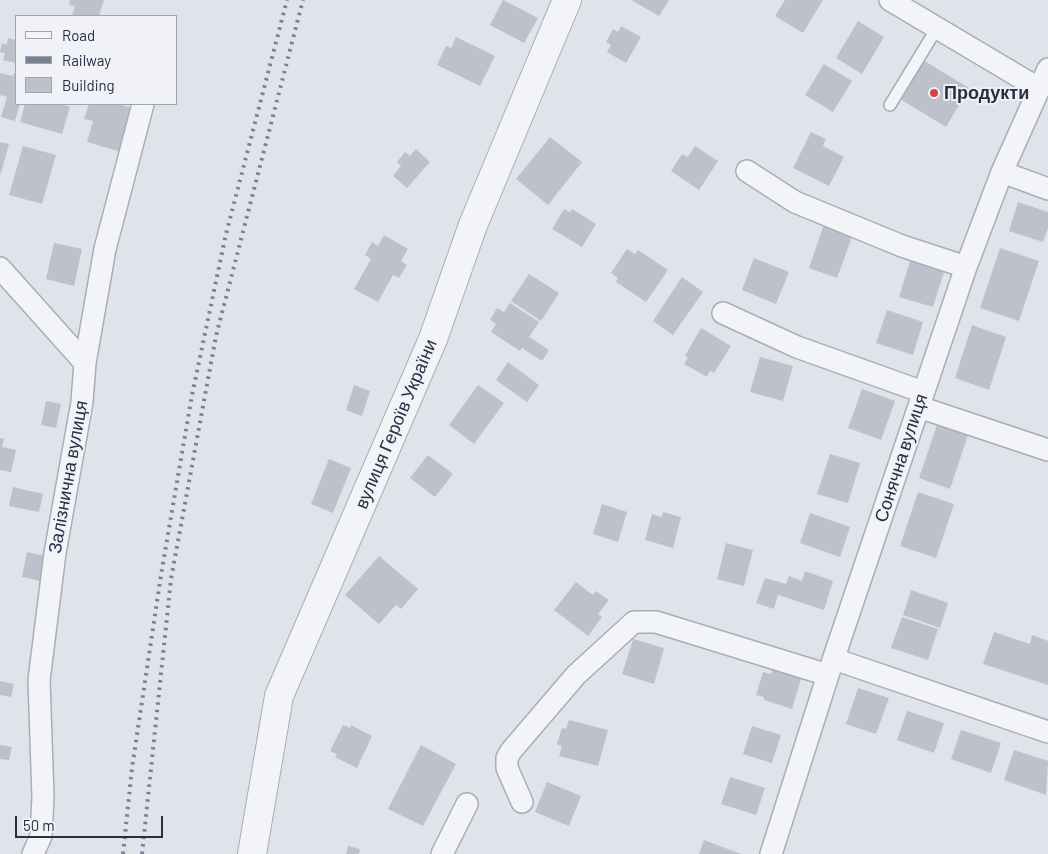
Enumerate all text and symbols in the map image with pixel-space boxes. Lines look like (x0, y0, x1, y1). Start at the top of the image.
legend (15, 15, 178, 105)
text: Road (62, 26, 95, 44)
text: Railway (62, 51, 111, 69)
text: Building (62, 76, 115, 94)
place label: Продукти (944, 82, 1029, 104)
marker: Продукти (928, 87, 940, 99)
street label: вулиця Героїв України (350, 336, 442, 512)
street label: Сонячна вулиця (870, 391, 932, 525)
street label: Залізнична вулиця (44, 399, 92, 555)
scale bar (18, 806, 165, 838)
text: 50 m (23, 816, 55, 834)

